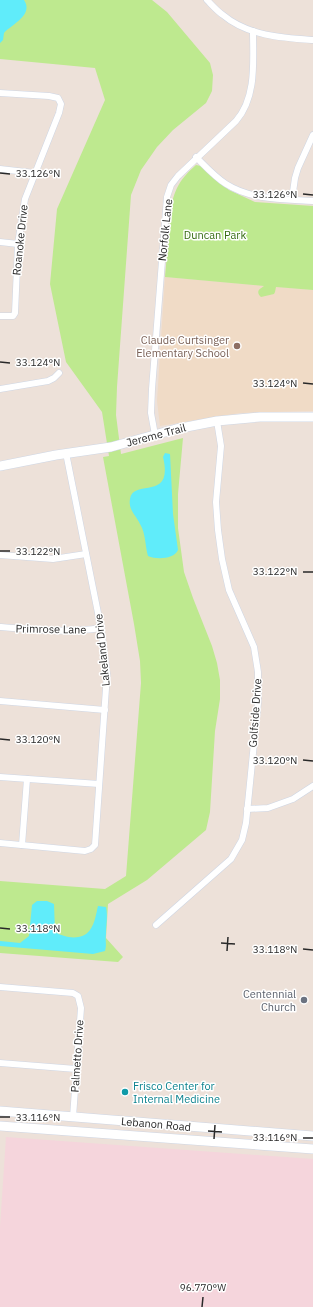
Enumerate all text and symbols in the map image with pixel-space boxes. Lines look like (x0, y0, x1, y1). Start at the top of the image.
text: 33.126°N (16, 167, 60, 180)
text: 33.126°N (253, 188, 297, 201)
street label: Norfolk Lane (155, 198, 175, 262)
street label: Roanoke Drive (9, 204, 31, 276)
park label: Duncan Park (184, 228, 246, 242)
place label: Claude Curtsinger Elementary School (136, 333, 229, 360)
marker: Claude Curtsinger Elementary School (232, 341, 242, 351)
text: 33.124°N (16, 356, 60, 369)
text: 33.124°N (253, 377, 297, 390)
street label: Jereme Trail (125, 420, 187, 450)
text: 33.122°N (16, 545, 60, 558)
text: 33.122°N (253, 565, 297, 578)
street label: Lakeland Drive (91, 613, 113, 687)
street label: Primrose Lane (16, 621, 86, 637)
street label: Golfside Drive (246, 678, 264, 748)
text: 33.120°N (16, 733, 60, 746)
text: 33.120°N (253, 754, 297, 767)
text: 33.118°N (16, 922, 60, 935)
text: 33.118°N (253, 943, 297, 956)
place label: Centennial Church (243, 987, 296, 1014)
marker: Centennial Church (299, 995, 309, 1005)
street label: Palmetto Drive (67, 1019, 87, 1093)
place label: Frisco Center for Internal Medicine (133, 1079, 220, 1106)
marker: Frisco Center for Internal Medicine (120, 1087, 130, 1097)
text: 33.116°N (16, 1111, 60, 1124)
street label: Lebanon Road (120, 1114, 192, 1134)
text: 33.116°N (253, 1131, 297, 1144)
text: 96.770°W (180, 1281, 226, 1294)

